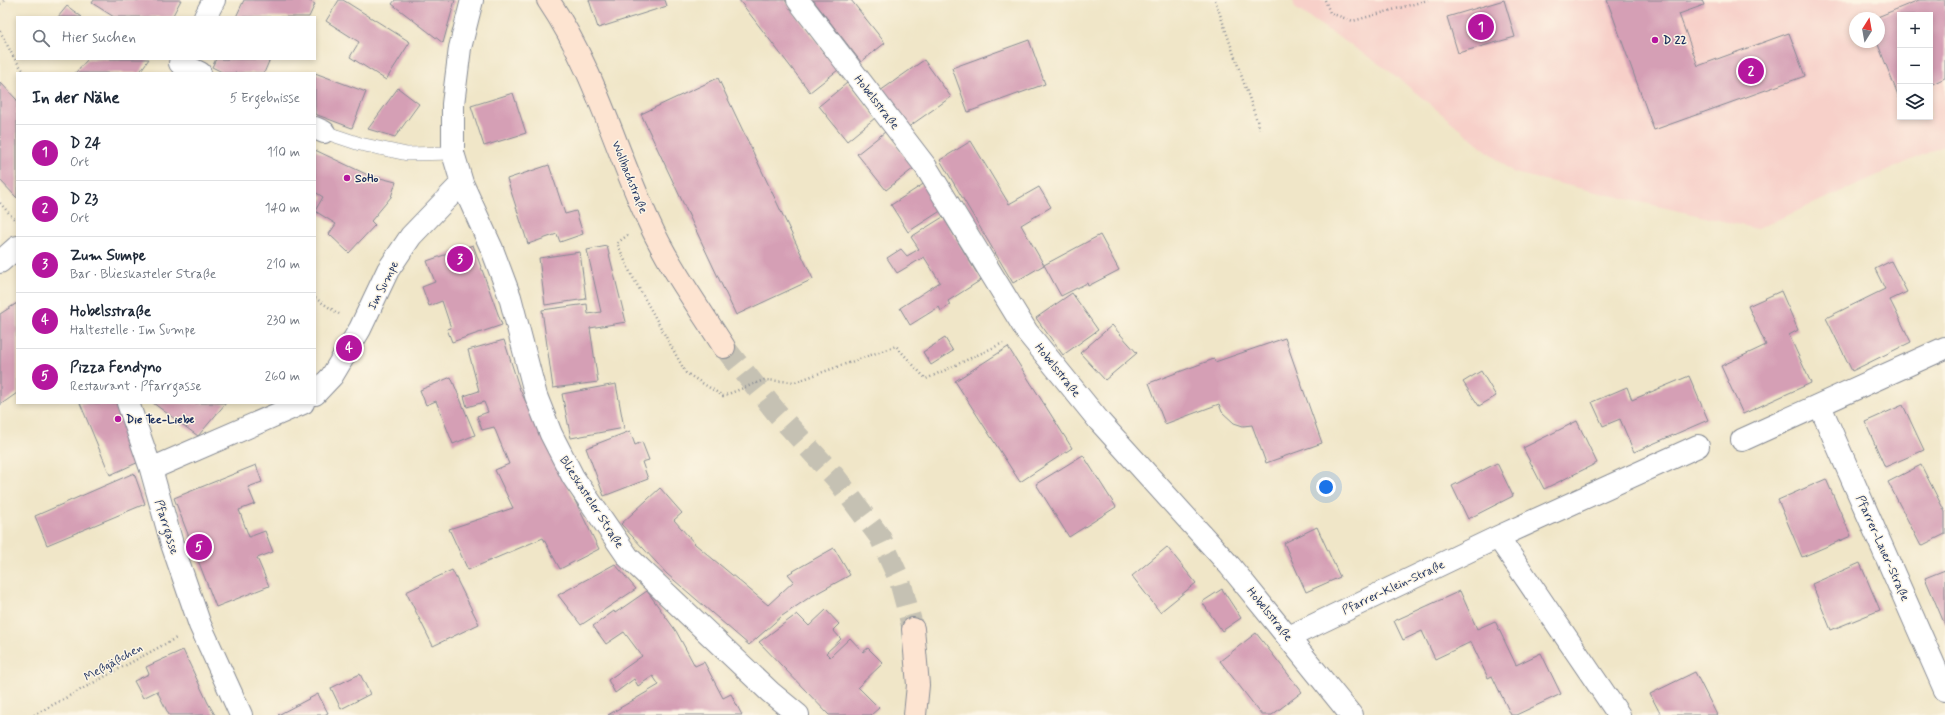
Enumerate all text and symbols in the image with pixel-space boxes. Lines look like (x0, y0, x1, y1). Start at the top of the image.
pin: 1 (1468, 12, 1494, 42)
north arrow (1849, 12, 1885, 48)
map controls (1897, 12, 1933, 120)
button: + (1897, 12, 1933, 48)
search box (16, 16, 316, 60)
icon: search (30, 27, 52, 49)
text: Hier suchen (62, 28, 136, 48)
place label: D 22 (1663, 33, 1687, 49)
marker: D 22 (1650, 35, 1660, 45)
button: − (1897, 48, 1933, 84)
pin: 2 (1738, 56, 1764, 86)
street label: Hobelsstraße (850, 72, 903, 133)
button: layers (1897, 84, 1933, 120)
text: In der Nähe (32, 87, 120, 109)
text: 5 Ergebnisse (230, 90, 300, 107)
text: D 24 (70, 134, 101, 154)
street label: Wollbachstraße (607, 139, 651, 216)
text: 1 (42, 144, 48, 161)
text: 110 m (267, 144, 300, 161)
text: Ort (70, 154, 89, 171)
place label: SoHo (355, 171, 378, 187)
marker: SoHo (342, 173, 352, 183)
text: D 23 (70, 190, 98, 210)
text: 2 (42, 200, 48, 217)
text: 140 m (265, 200, 300, 217)
text: Ort (70, 210, 89, 227)
pin: 3 (447, 244, 473, 274)
text: Zum Sumpe (70, 246, 146, 266)
text: 3 (42, 256, 48, 273)
text: 210 m (266, 256, 300, 273)
street label: Im Sumpe (365, 258, 403, 313)
text: Bar · Blieskasteler Straße (70, 266, 216, 283)
text: Hobelsstraße (70, 302, 151, 322)
text: 4 (41, 312, 49, 329)
text: 230 m (266, 312, 300, 329)
text: Haltestelle · Im Sumpe (70, 322, 196, 339)
pin: 4 (336, 333, 362, 363)
street label: Hobelsstraße (1031, 340, 1084, 401)
text: Pizza Fendyno (70, 358, 162, 378)
text: 5 (41, 368, 49, 385)
text: 260 m (265, 368, 300, 385)
text: Restaurant · Pfarrgasse (70, 378, 202, 395)
place label: Die Tee-Liebe (126, 412, 195, 428)
marker: Die Tee-Liebe (113, 414, 123, 424)
street label: Blieskasteler Straße (555, 453, 627, 552)
your location (1316, 477, 1336, 497)
street label: Pfarrer-Lauer-Straße (1852, 493, 1913, 604)
street label: Pfarrgasse (149, 498, 182, 557)
pin: 5 (186, 532, 212, 562)
street label: Pfarrer-Klein-Straße (1339, 557, 1447, 619)
street label: Hobelsstraße (1243, 584, 1296, 645)
street label: Meßgäßchen (81, 640, 146, 686)

